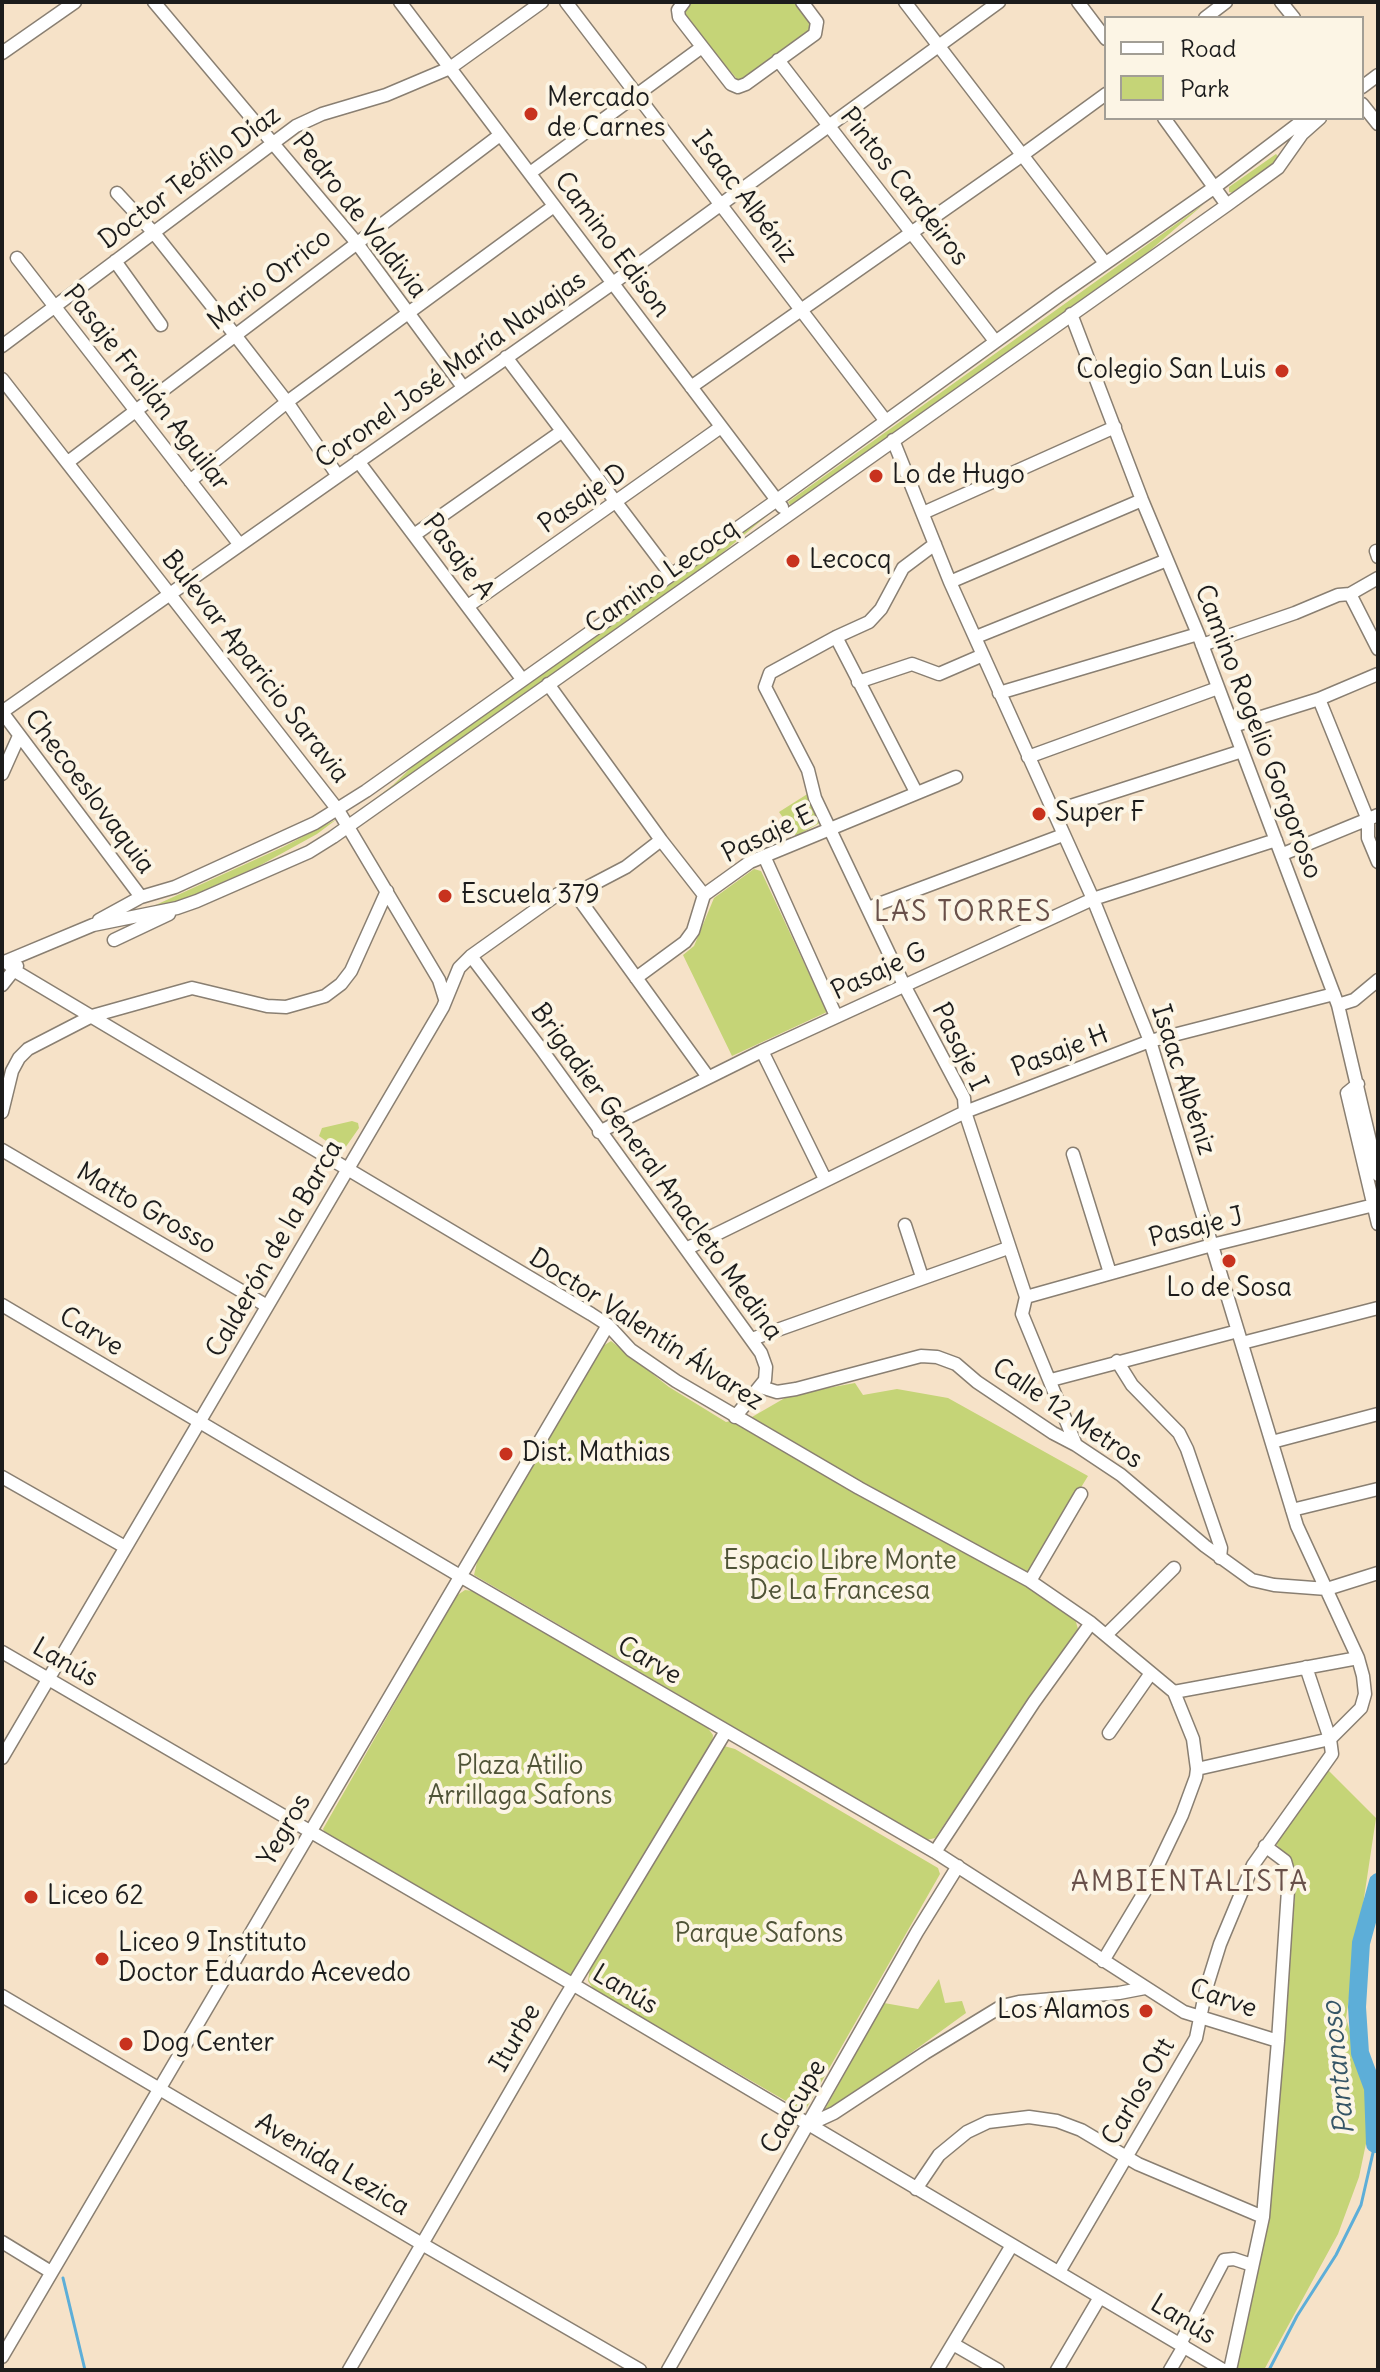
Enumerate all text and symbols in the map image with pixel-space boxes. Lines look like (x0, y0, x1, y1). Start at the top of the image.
legend (1104, 16, 1364, 120)
text: Road (1180, 33, 1236, 63)
text: Park (1180, 73, 1230, 103)
place label: Mercado de Carnes (547, 83, 666, 144)
street label: Doctor Teófilo Díaz (93, 100, 287, 256)
street label: Pintos Cardeiros (833, 102, 975, 272)
marker: Mercado de Carnes (522, 105, 540, 123)
street label: Isaac Albéniz (685, 125, 803, 269)
street label: Pedro de Valdivia (285, 127, 433, 305)
street label: Camino Edison (547, 166, 677, 324)
street label: Mario Orrico (202, 222, 338, 338)
street label: Coronel José María Navajas (310, 265, 592, 475)
street label: Pasaje Froilán Aguilar (56, 279, 236, 497)
place label: Colegio San Luis (1076, 355, 1266, 387)
marker: Colegio San Luis (1273, 362, 1291, 380)
street label: Pasaje D (533, 457, 633, 541)
place label: Lo de Hugo (892, 460, 1025, 492)
marker: Lo de Hugo (867, 467, 885, 485)
street label: Pasaje A (416, 508, 500, 606)
street label: Camino Lecocq (580, 513, 744, 641)
street label: Bulevar Aparicio Saravia (154, 544, 356, 790)
place label: Lecocq (809, 545, 891, 577)
marker: Lecocq (784, 552, 802, 570)
street label: Camino Rogelio Gorgoroso (1187, 581, 1329, 883)
street label: Checoeslovaquia (17, 704, 161, 880)
place label: Super F (1055, 798, 1145, 830)
street label: Pasaje E (717, 800, 819, 870)
marker: Super F (1030, 805, 1048, 823)
place label: Escuela 379 (461, 880, 600, 912)
marker: Escuela 379 (436, 887, 454, 905)
district label: LAS TORRES (874, 896, 1052, 930)
street label: Pasaje G (827, 936, 931, 1008)
street label: Brigadier General Anacleto Medina (523, 998, 789, 1346)
street label: Pasaje I (924, 998, 994, 1096)
street label: Isaac Albéniz (1144, 1001, 1222, 1159)
street label: Pasaje H (1007, 1019, 1113, 1085)
street label: Calderón de la Barca (200, 1135, 350, 1363)
street label: Matto Grosso (71, 1156, 221, 1262)
street label: Pasaje J (1146, 1201, 1246, 1255)
street label: Doctor Valentín Álvarez (523, 1243, 769, 1417)
marker: Lo de Sosa (1220, 1252, 1238, 1270)
place label: Lo de Sosa (1166, 1273, 1292, 1305)
street label: Carve (53, 1301, 129, 1363)
street label: Calle 12 Metros (986, 1352, 1148, 1476)
place label: Dist. Mathias (522, 1438, 670, 1470)
marker: Dist. Mathias (497, 1445, 515, 1463)
park label: Espacio Libre Monte De La Francesa (723, 1546, 957, 1608)
street label: Carve (611, 1630, 687, 1692)
street label: Lanús (27, 1632, 103, 1694)
park label: Plaza Atilio Arrillaga Safons (428, 1751, 612, 1812)
street label: Yegros (252, 1789, 318, 1871)
district label: AMBIENTALISTA (1071, 1866, 1309, 1900)
place label: Liceo 62 (47, 1881, 144, 1913)
marker: Liceo 62 (22, 1888, 40, 1906)
park label: Parque Safons (675, 1919, 843, 1951)
place label: Liceo 9 Instituto Doctor Eduardo Acevedo (118, 1928, 411, 1990)
marker: Liceo 9 Instituto Doctor Eduardo Acevedo (93, 1950, 111, 1968)
street label: Lanús (587, 1958, 663, 2022)
street label: Carve (1185, 1973, 1261, 2025)
place label: Los Alamos (997, 1995, 1130, 2027)
street label: Iturbe (484, 1998, 548, 2078)
water label: Pantanoso (1315, 2000, 1363, 2136)
marker: Los Alamos (1137, 2002, 1155, 2020)
place label: Dog Center (142, 2028, 274, 2060)
street label: Carlos Ott (1096, 2033, 1182, 2151)
marker: Dog Center (117, 2035, 135, 2053)
street label: Caacupe (755, 2054, 833, 2160)
street label: Avenida Lezica (249, 2107, 415, 2223)
street label: Lanús (1145, 2288, 1221, 2352)

